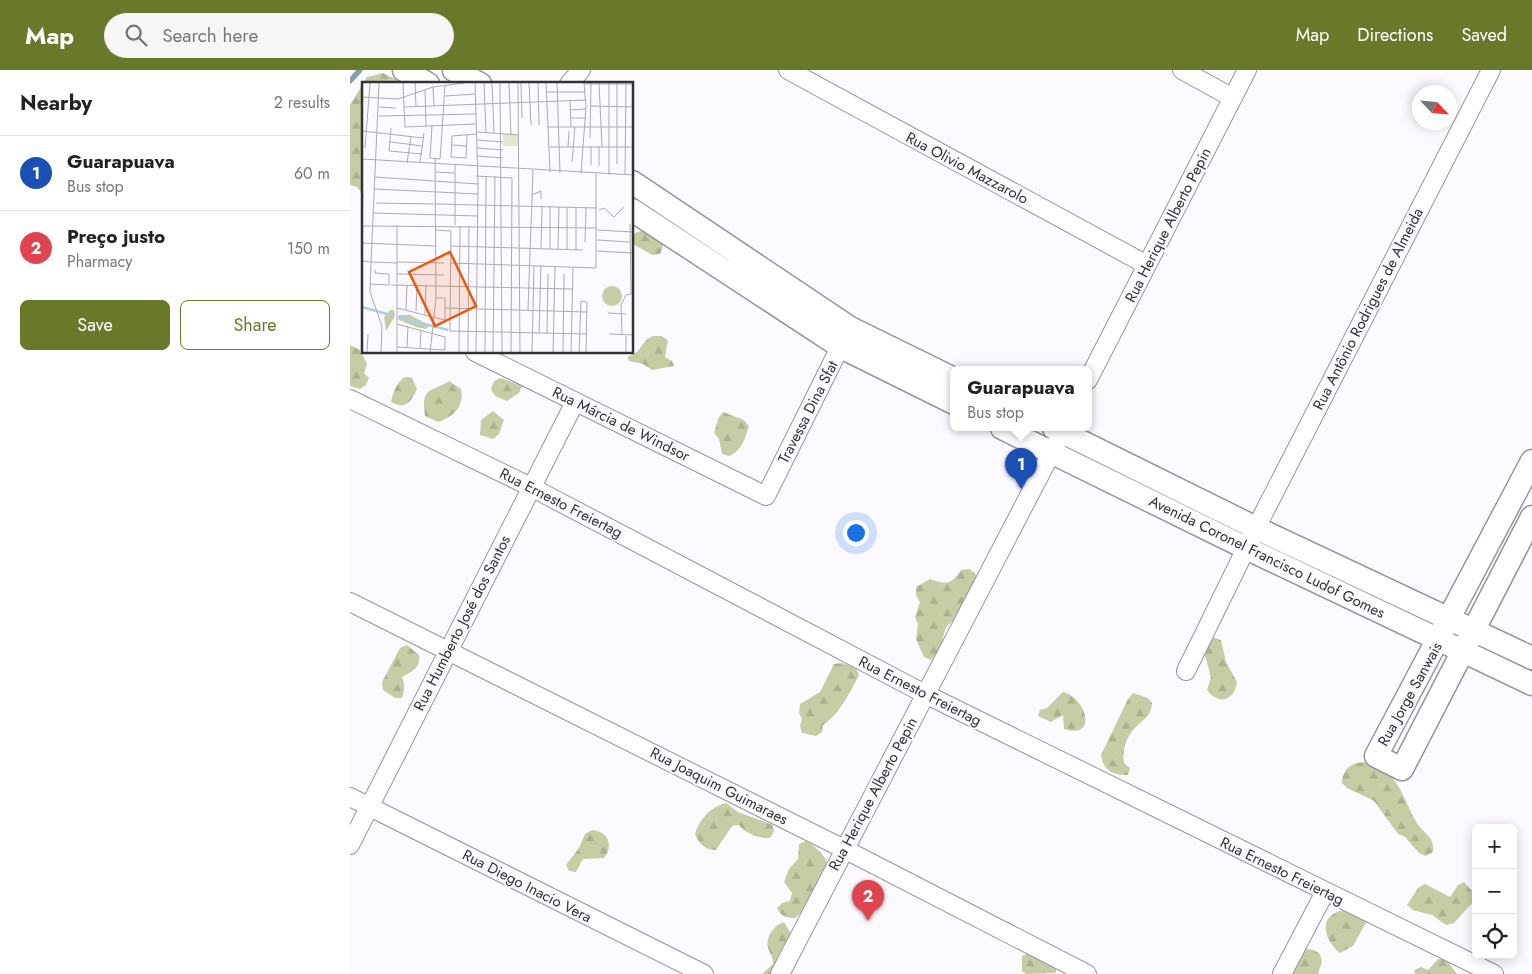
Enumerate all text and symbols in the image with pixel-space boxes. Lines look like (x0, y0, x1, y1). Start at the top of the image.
search box (104, 13, 454, 58)
text: Map (25, 18, 74, 53)
icon: search (122, 21, 150, 49)
text: Search here (162, 22, 258, 49)
text: Map (1296, 22, 1329, 48)
text: Directions (1357, 22, 1433, 48)
text: Saved (1461, 22, 1507, 48)
inset map (362, 82, 634, 354)
north arrow (1412, 85, 1457, 130)
text: Nearby (20, 88, 92, 118)
text: 2 results (274, 91, 330, 114)
street label: Rua Olivio Mazzarolo (902, 126, 1032, 210)
street label: Rua Herique Alberto Pepin (1119, 144, 1217, 306)
text: Guarapuava (67, 148, 175, 175)
text: 1 (32, 162, 40, 185)
text: 60 m (294, 162, 330, 185)
text: Bus stop (67, 175, 124, 198)
street label: Rua Antônio Rodrigues de Almeida (1307, 204, 1429, 414)
text: Preço justo (67, 223, 165, 250)
text: 2 (31, 237, 41, 260)
text: 150 m (287, 237, 330, 260)
text: Pharmacy (67, 250, 132, 273)
button: Save (20, 300, 170, 350)
button: Share (180, 300, 330, 350)
street label: Travessa Dina Sfat (773, 356, 844, 467)
popup (950, 366, 1092, 431)
text: Guarapuava (967, 374, 1075, 401)
street label: Rua Márcia de Windsor (549, 381, 694, 467)
text: Bus stop (967, 401, 1024, 424)
pin: 1 (1005, 448, 1037, 489)
street label: Rua Ernesto Freiertag (496, 462, 626, 544)
street label: Avenida Coronel Francisco Ludof Gomes (1145, 490, 1389, 624)
your location (843, 520, 869, 546)
street label: Rua Humberto José dos Santos (408, 531, 516, 715)
street label: Rua Jorge Sanwais (1372, 638, 1448, 750)
street label: Rua Ernesto Freiertag (855, 650, 985, 732)
street label: Rua Herique Alberto Pepin (823, 713, 923, 875)
street label: Rua Joaquim Guimaraes (646, 742, 792, 830)
map controls (1472, 824, 1517, 959)
button: + (1472, 824, 1517, 869)
street label: Rua Ernesto Freiertag (1216, 831, 1348, 911)
street label: Rua Diego Inacio Vera (459, 844, 595, 928)
button: − (1472, 869, 1517, 914)
pin: 2 (852, 880, 884, 921)
button: locate (1472, 914, 1517, 959)

